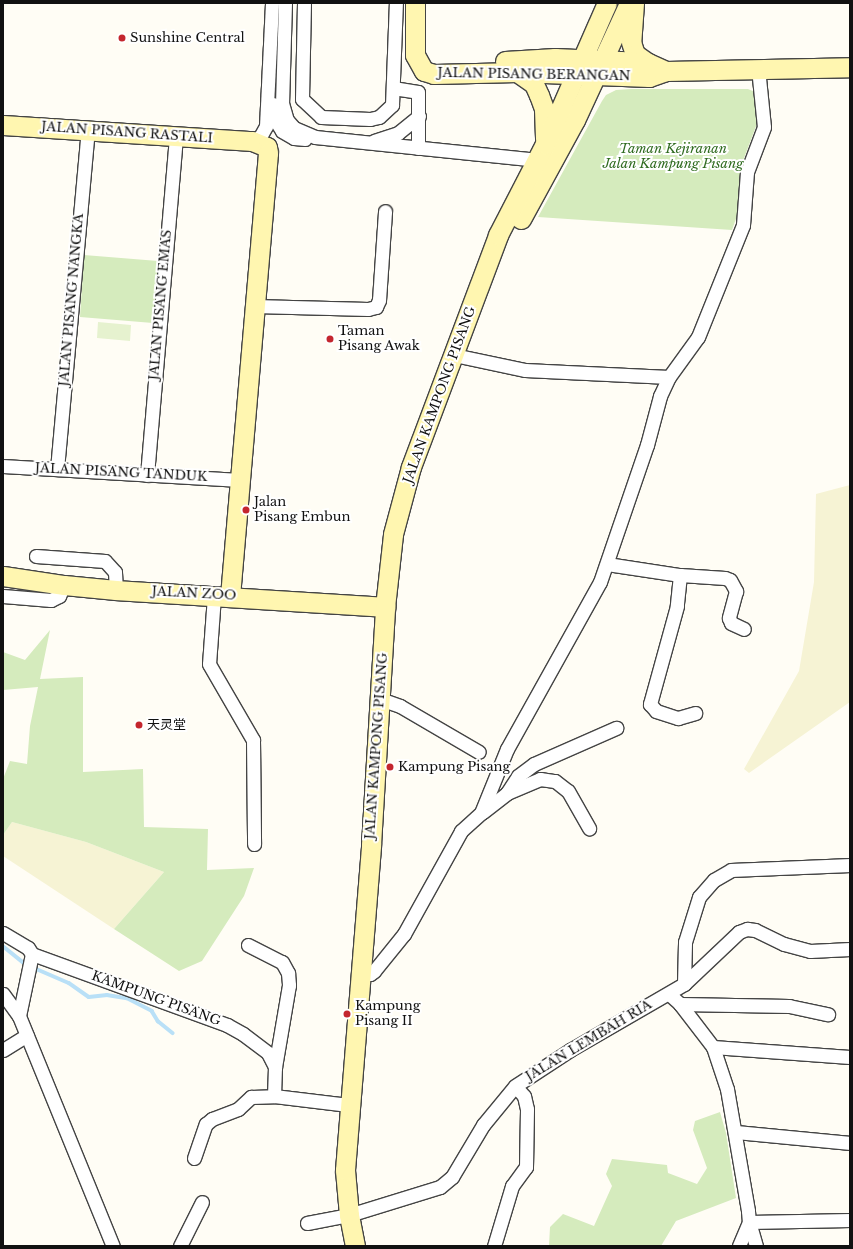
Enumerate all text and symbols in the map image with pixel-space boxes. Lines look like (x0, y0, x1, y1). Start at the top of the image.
place label: Sunshine Central (130, 30, 245, 46)
marker: Sunshine Central (117, 33, 127, 43)
street label: JALAN PISANG BERANGAN (437, 66, 631, 84)
street label: JALAN PISANG RASTALI (41, 119, 213, 147)
park label: Taman Kejiranan Jalan Kampung Pisang (602, 142, 744, 173)
street label: JALAN PISANG NANGKA (57, 213, 87, 387)
street label: JALAN PISANG EMAS (147, 229, 175, 381)
street label: JALAN KAMPONG PISANG (401, 304, 479, 486)
place label: Taman Pisang Awak (338, 324, 420, 355)
marker: Taman Pisang Awak (325, 334, 335, 344)
street label: JALAN PISANG TANDUK (34, 461, 208, 485)
place label: Jalan Pisang Embun (254, 495, 350, 526)
marker: Jalan Pisang Embun (241, 505, 251, 515)
street label: JALAN ZOO (151, 584, 237, 604)
street label: JALAN KAMPONG PISANG (363, 652, 391, 840)
place label: 天灵堂 (147, 717, 186, 733)
marker: 天灵堂 (134, 720, 144, 730)
place label: Kampung Pisang (398, 759, 511, 775)
marker: Kampung Pisang (385, 762, 395, 772)
street label: KAMPUNG PISANG (89, 968, 223, 1030)
street label: JALAN LEMBAH RIA (523, 997, 655, 1085)
place label: Kampung Pisang II (355, 999, 421, 1030)
marker: Kampung Pisang II (342, 1009, 352, 1019)

